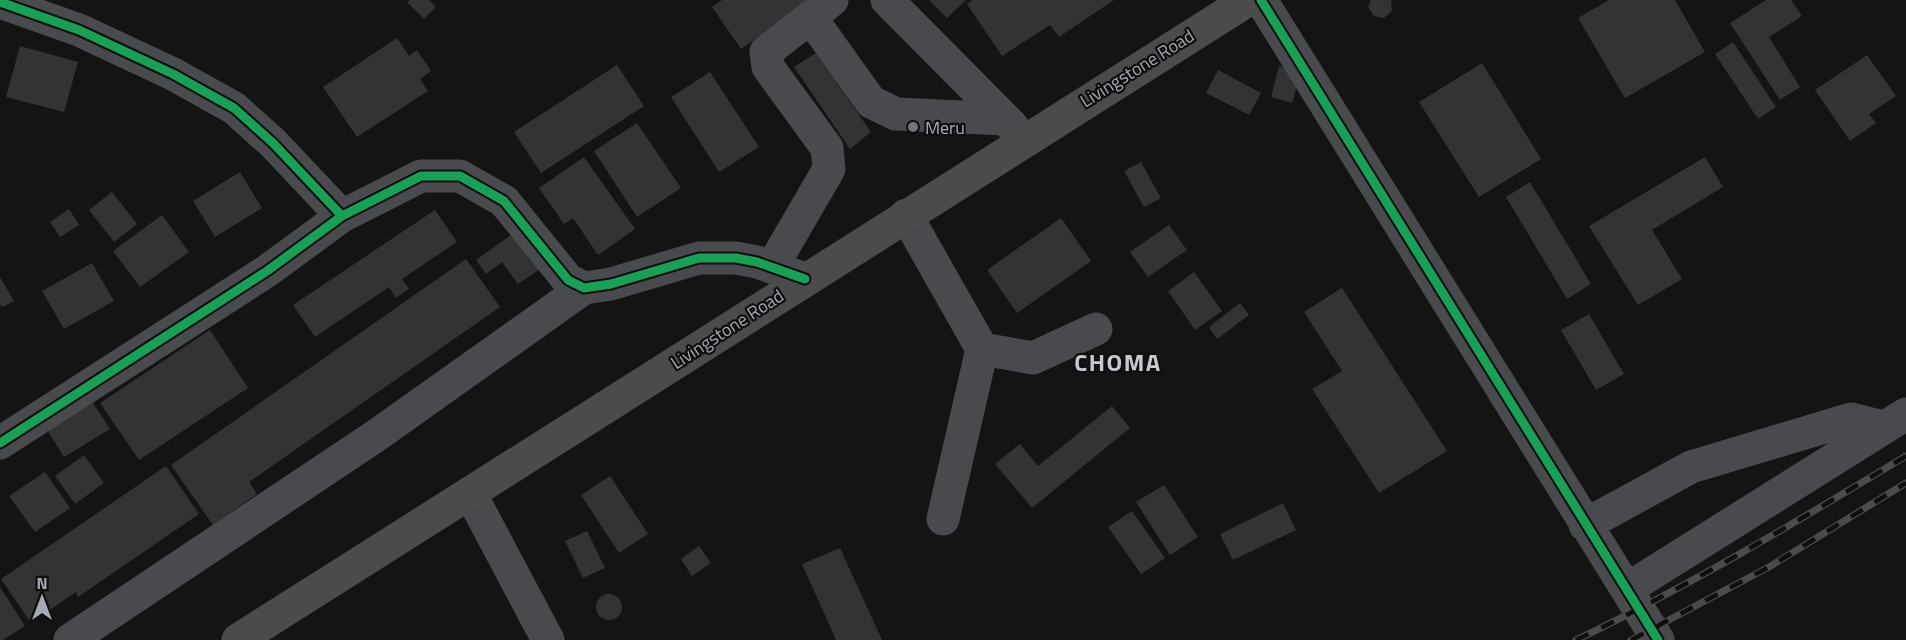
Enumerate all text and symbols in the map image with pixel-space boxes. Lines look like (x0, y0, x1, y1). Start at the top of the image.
street label: Livingstone Road (1075, 22, 1199, 114)
place label: Meru (925, 114, 965, 141)
marker: Meru (906, 120, 920, 134)
street label: Livingstone Road (665, 282, 789, 376)
district label: CHOMA (1074, 344, 1162, 380)
north arrow (12, 568, 72, 628)
text: N (36, 571, 48, 595)

